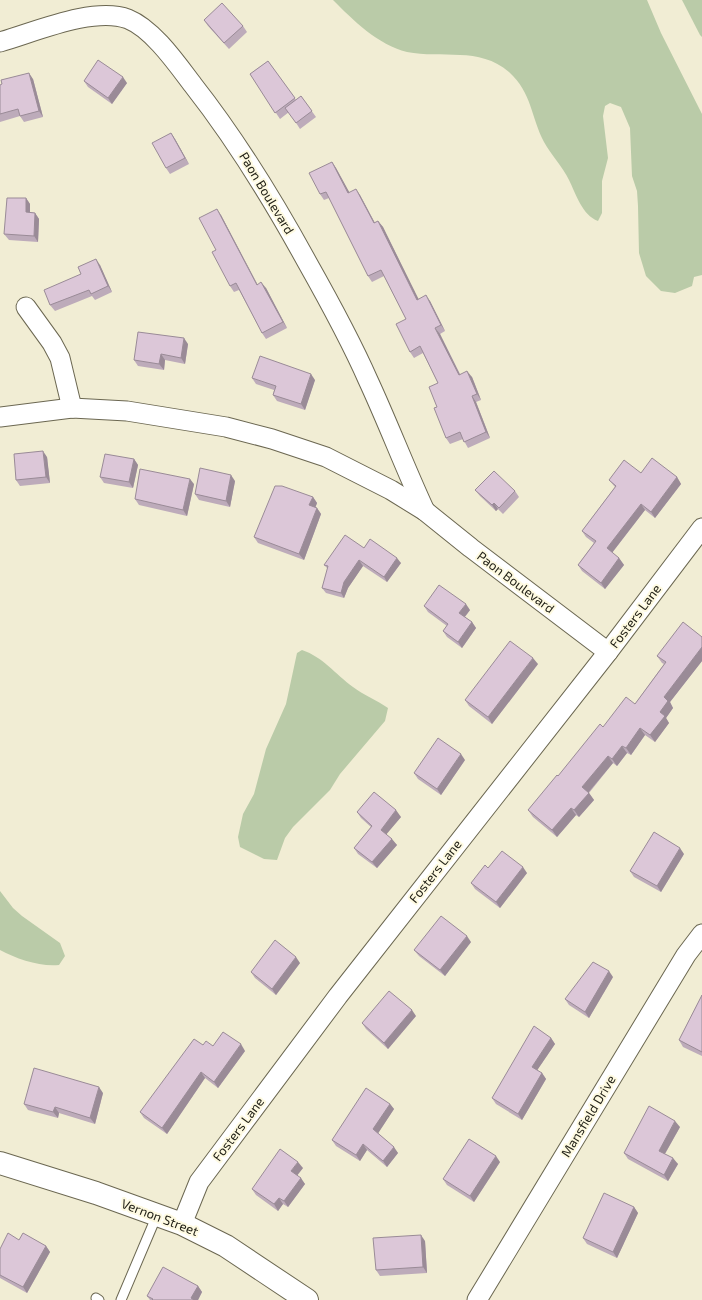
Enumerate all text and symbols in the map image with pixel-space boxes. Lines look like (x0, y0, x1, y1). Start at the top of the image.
street label: Paon Boulevard (236, 149, 298, 237)
street label: Paon Boulevard (474, 548, 558, 616)
street label: Fosters Lane (606, 581, 664, 651)
street label: Fosters Lane (405, 836, 465, 906)
street label: Mansfield Drive (557, 1072, 619, 1160)
street label: Fosters Lane (209, 1094, 267, 1164)
street label: Vernon Street (119, 1195, 201, 1239)

